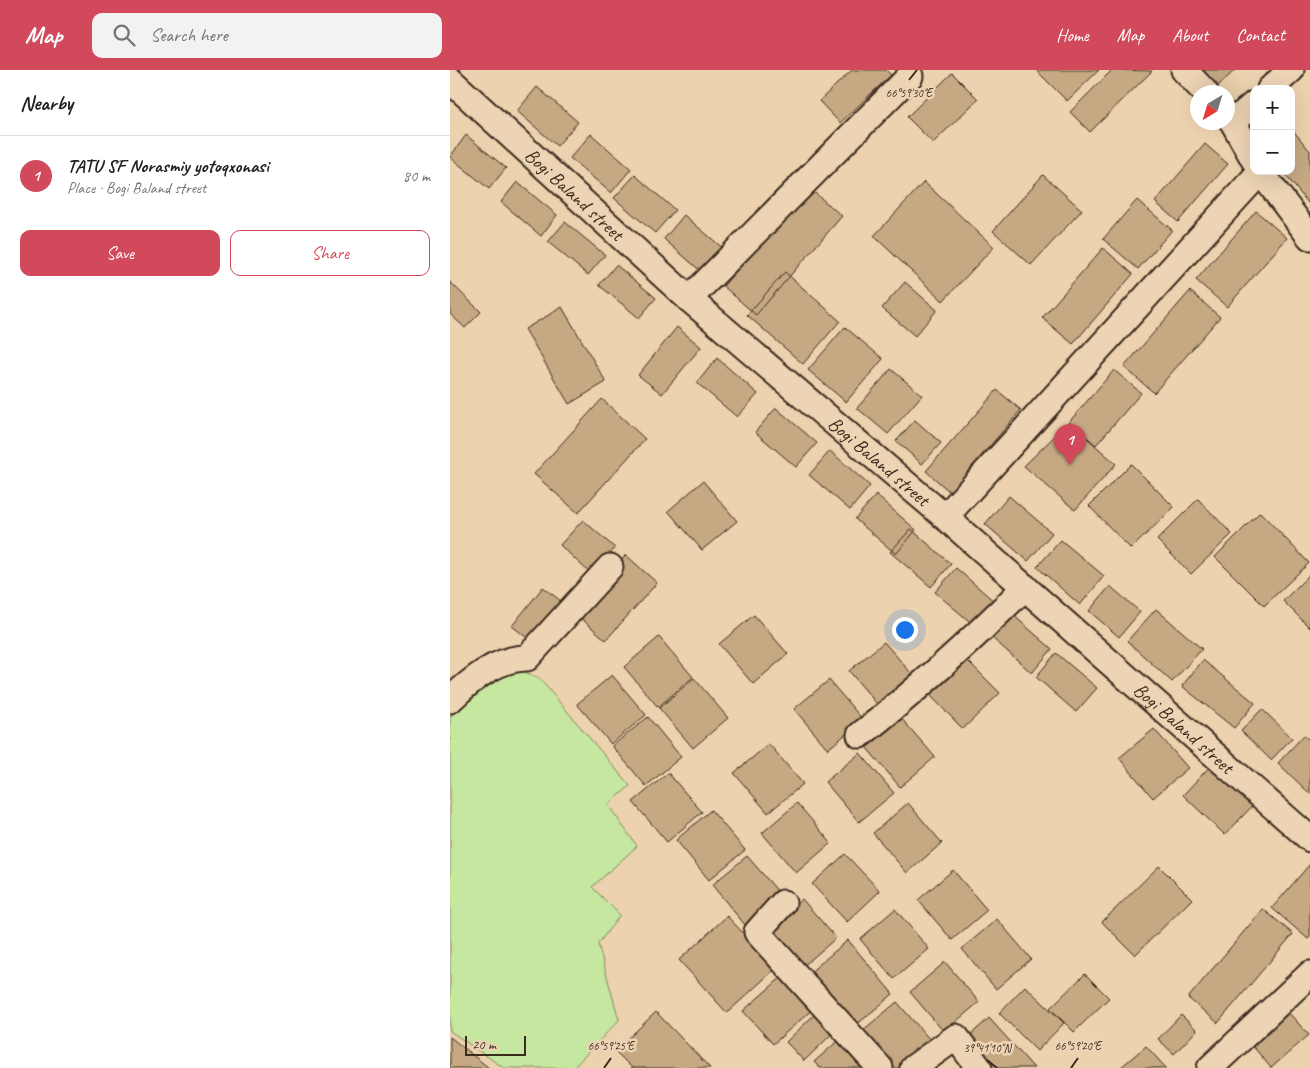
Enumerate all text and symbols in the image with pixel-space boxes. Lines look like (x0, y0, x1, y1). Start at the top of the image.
search box (92, 13, 442, 58)
text: Map (25, 20, 62, 50)
icon: search (110, 21, 138, 49)
text: Search here (150, 23, 228, 47)
text: Home (1056, 24, 1089, 46)
text: Map (1117, 24, 1144, 46)
text: About (1172, 24, 1208, 46)
text: Contact (1236, 24, 1285, 46)
text: 66°59'30"E (886, 85, 934, 101)
north arrow (1190, 85, 1235, 130)
map controls (1250, 85, 1295, 175)
button: + (1250, 85, 1295, 130)
text: Nearby (20, 90, 73, 116)
button: − (1250, 130, 1295, 175)
street label: Bogi Baland street (519, 143, 631, 248)
text: TATU SF Norasmiy yotoqxonasi (67, 154, 269, 178)
text: 1 (32, 166, 40, 186)
text: 80 m (403, 166, 430, 186)
text: Place · Bogi Baland street (67, 178, 206, 198)
button: Save (20, 230, 220, 276)
button: Share (230, 230, 430, 276)
street label: Bogi Baland street (823, 411, 937, 513)
pin: 1 (1054, 424, 1086, 465)
your location (892, 617, 918, 643)
street label: Bogi Baland street (1128, 677, 1241, 781)
scale bar (465, 1033, 526, 1056)
text: 20 m (472, 1036, 496, 1053)
text: 66°59'25"E (588, 1038, 636, 1054)
text: 66°59'20"E (1055, 1038, 1103, 1054)
text: 39°41'10"N (963, 1040, 1012, 1056)

